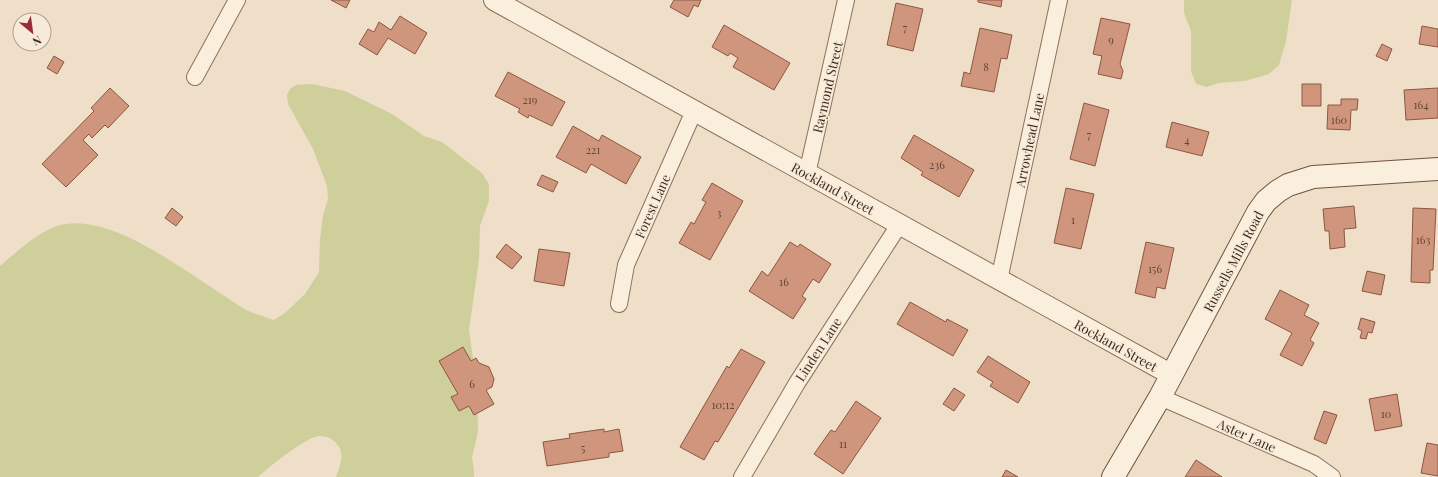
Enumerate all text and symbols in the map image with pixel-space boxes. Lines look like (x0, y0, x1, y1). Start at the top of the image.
north arrow (12, 12, 52, 52)
house number: 7 (903, 20, 908, 35)
house number: 9 (1108, 32, 1114, 47)
text: N (30, 33, 44, 50)
street label: Raymond Street (808, 39, 846, 134)
house number: 8 (983, 59, 989, 74)
street label: Arrowhead Lane (1010, 91, 1047, 190)
house number: 219 (523, 92, 538, 107)
house number: 164 (1413, 97, 1429, 112)
house number: 160 (1331, 112, 1348, 127)
house number: 7 (1087, 127, 1092, 142)
house number: 4 (1184, 132, 1190, 147)
house number: 221 (586, 142, 600, 157)
house number: 236 (929, 157, 945, 172)
street label: Rockland Street (789, 158, 878, 218)
street label: Forest Lane (630, 171, 674, 241)
house number: 3 (717, 205, 722, 220)
street label: Russells Mills Road (1199, 207, 1267, 314)
house number: 1 (1071, 212, 1075, 227)
house number: 163 (1416, 232, 1430, 247)
house number: 156 (1148, 261, 1162, 276)
house number: 16 (779, 274, 789, 289)
street label: Linden Lane (791, 313, 845, 384)
street label: Rockland Street (1072, 315, 1161, 375)
house number: 6 (469, 376, 475, 391)
house number: 10;12 (711, 397, 735, 412)
house number: 10 (1381, 406, 1392, 421)
street label: Aster Lane (1214, 414, 1279, 456)
house number: 11 (839, 436, 847, 451)
house number: 5 (581, 440, 586, 455)

